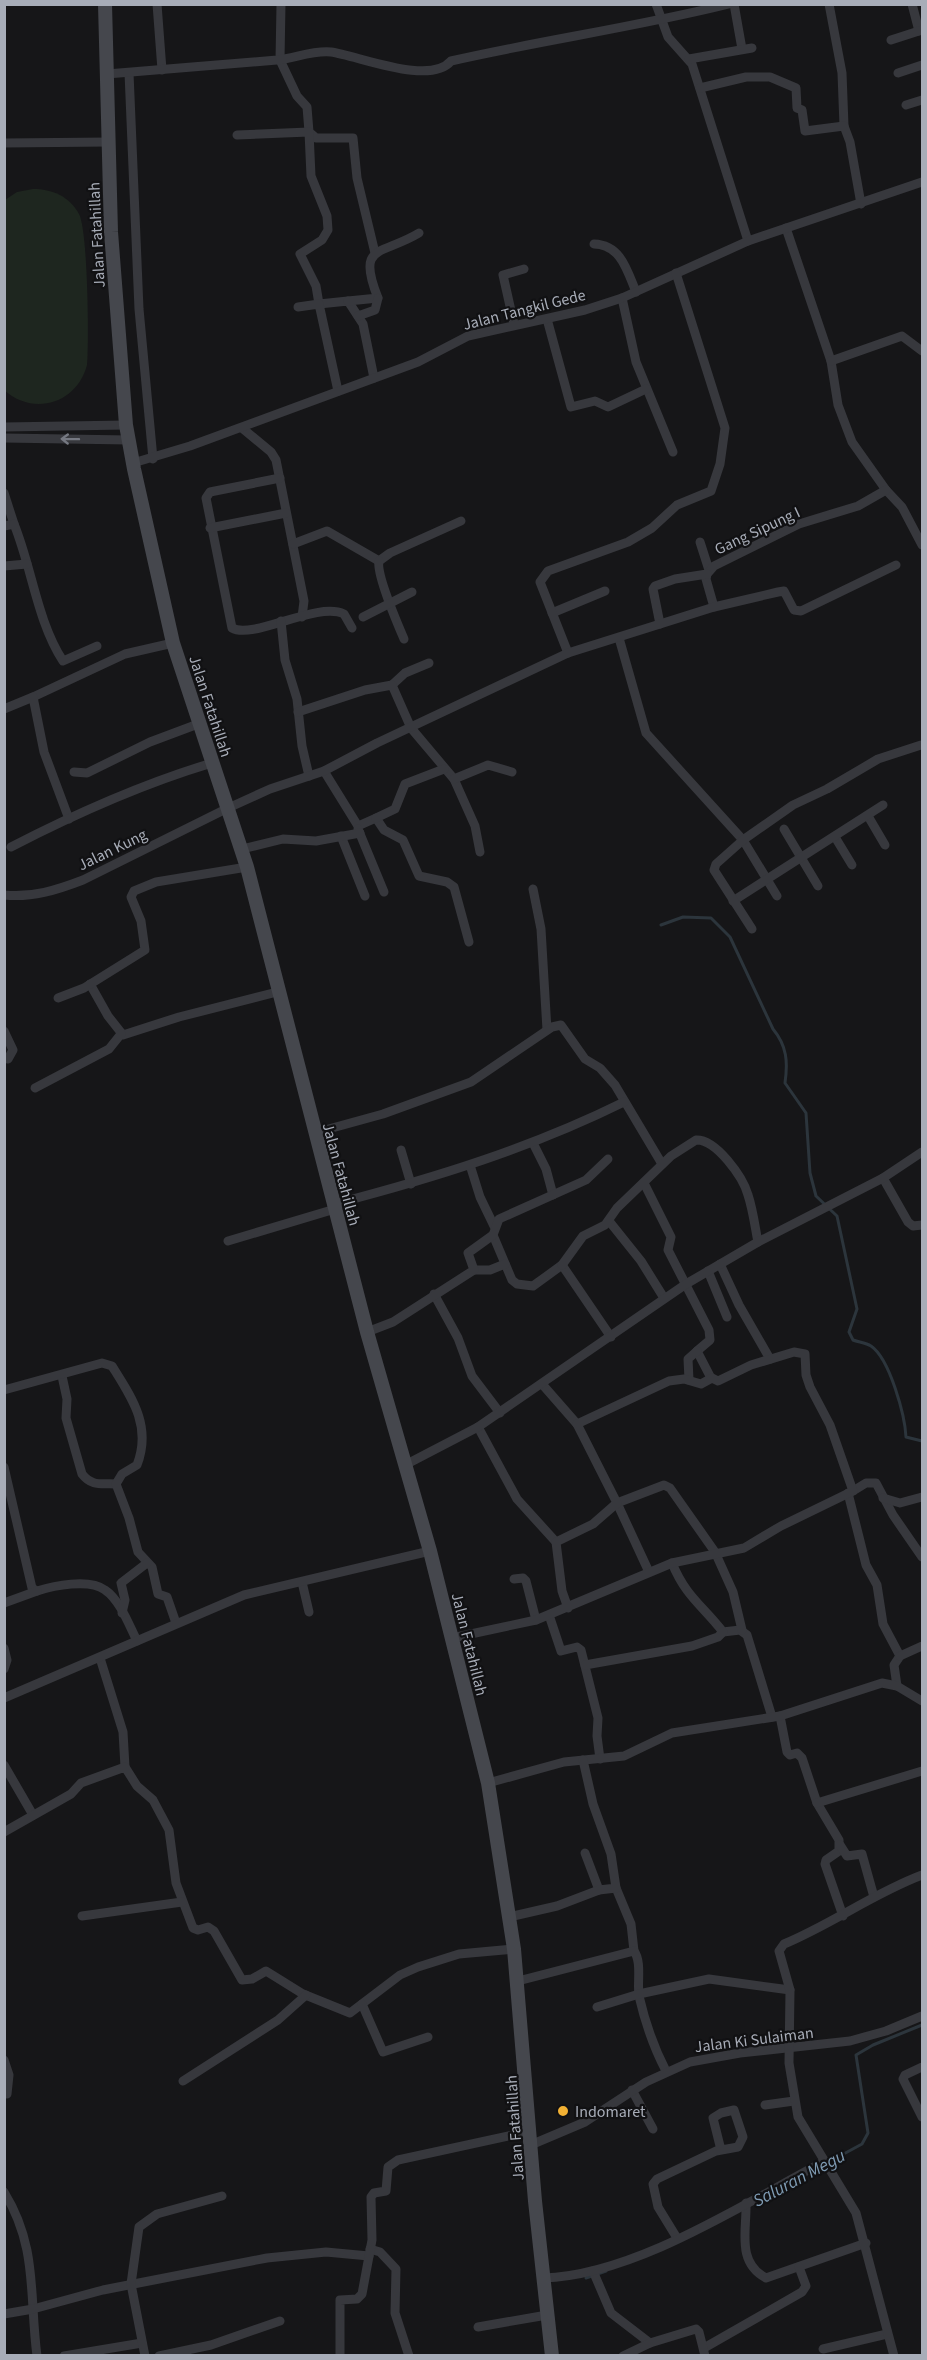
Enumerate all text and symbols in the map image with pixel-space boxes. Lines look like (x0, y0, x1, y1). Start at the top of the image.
street label: Jalan Fatahillah (83, 182, 111, 288)
street label: Jalan Tangkil Gede (461, 284, 588, 336)
one-way arrow (61, 433, 81, 445)
street label: Gang Sipung I (711, 501, 804, 560)
street label: Jalan Fatahillah (183, 653, 237, 760)
street label: Jalan Kung (74, 824, 151, 876)
street label: Jalan Fatahillah (317, 1120, 365, 1228)
street label: Jalan Fatahillah (446, 1590, 492, 1698)
street label: Jalan Ki Sulaiman (693, 2022, 815, 2058)
street label: Jalan Fatahillah (500, 2074, 530, 2181)
place label: Indomaret (575, 2101, 646, 2123)
marker: Indomaret (556, 2104, 570, 2118)
water label: Saluran Megu (749, 2144, 850, 2213)

